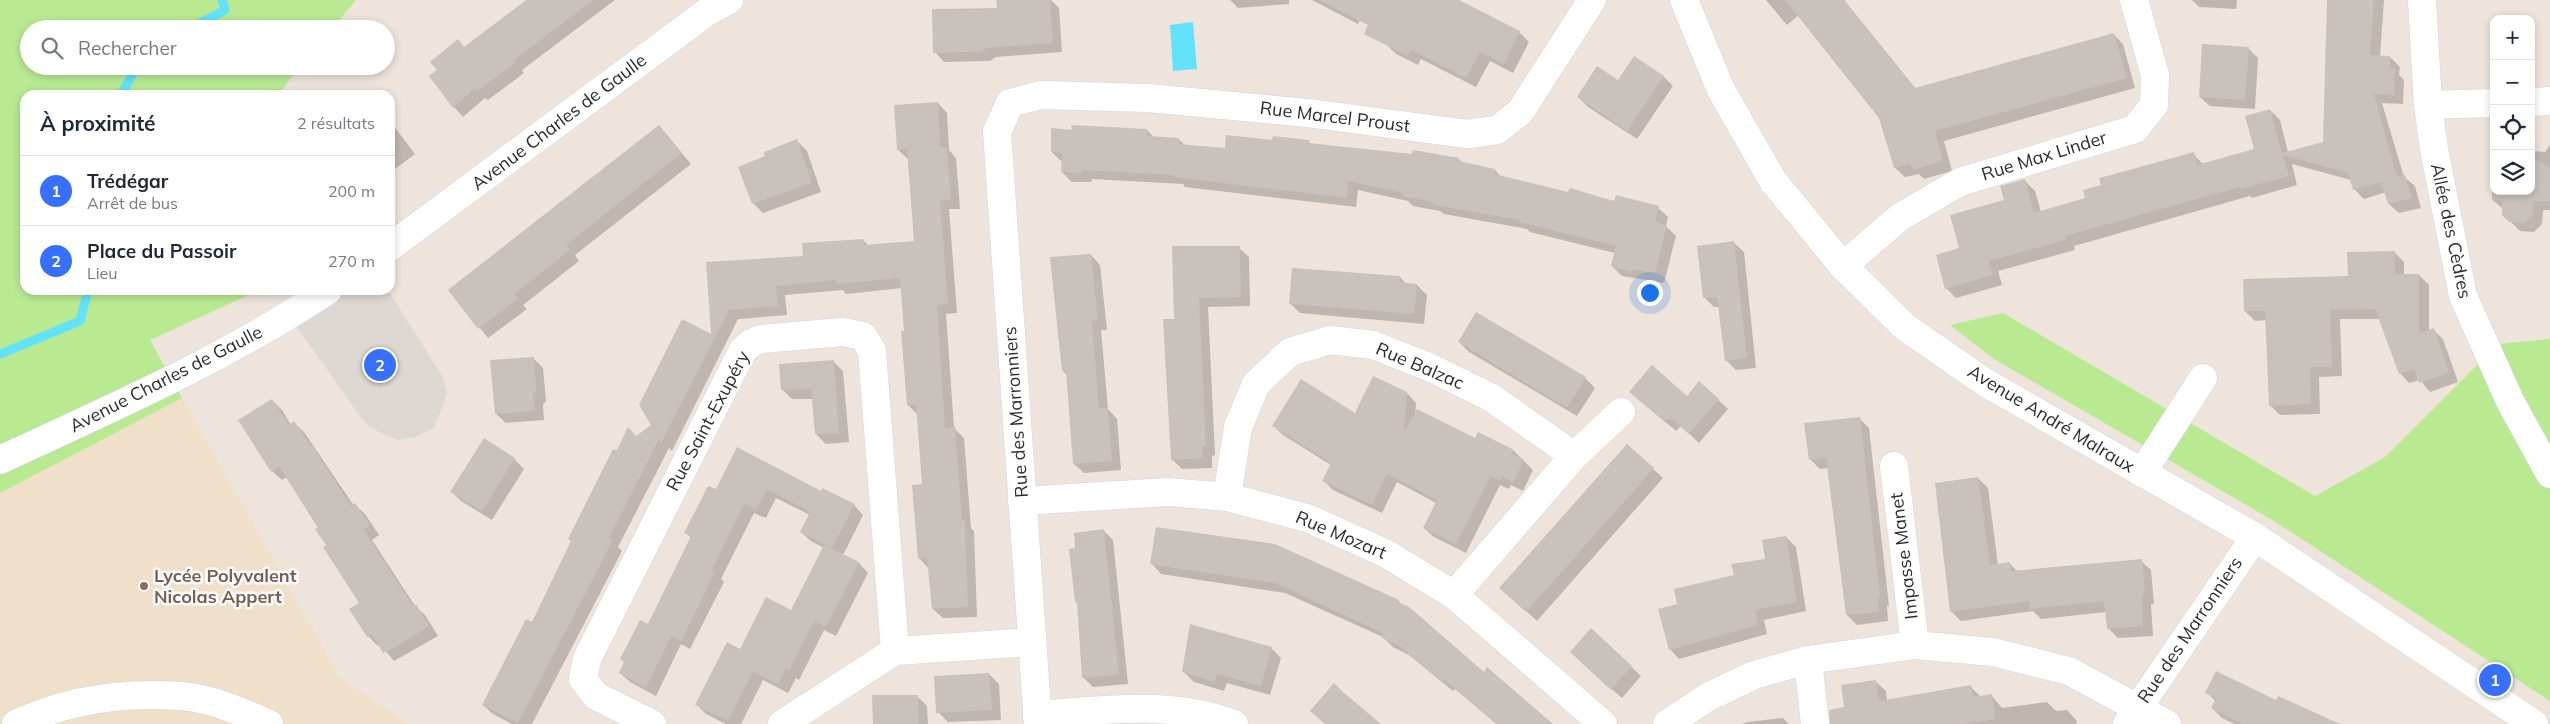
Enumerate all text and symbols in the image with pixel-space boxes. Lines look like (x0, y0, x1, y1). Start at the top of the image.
map controls (2490, 15, 2535, 195)
button: + (2490, 15, 2535, 60)
search box (20, 20, 395, 75)
icon: search (38, 34, 66, 62)
text: Rechercher (78, 36, 177, 60)
street label: Avenue Charles de Gaulle (467, 48, 651, 195)
button: − (2490, 60, 2535, 105)
street label: Rue Marcel Proust (1259, 96, 1412, 137)
button: locate (2490, 105, 2535, 150)
text: À proximité (40, 110, 156, 136)
text: 2 résultats (297, 113, 375, 133)
street label: Rue Max Linder (1978, 125, 2110, 185)
button: layers (2490, 150, 2535, 195)
street label: Allée des Cèdres (2426, 161, 2477, 301)
text: Trédégar (87, 169, 168, 193)
text: 1 (51, 181, 61, 201)
text: 200 m (328, 181, 375, 201)
text: Arrêt de bus (87, 193, 178, 213)
text: Place du Passoir (87, 239, 236, 263)
text: 2 (51, 251, 61, 271)
text: 270 m (328, 251, 375, 271)
text: Lieu (87, 263, 117, 283)
your location (1637, 280, 1663, 306)
street label: Avenue Charles de Gaulle (66, 320, 266, 437)
street label: Rue des Marronniers (998, 326, 1033, 498)
street label: Rue Balzac (1373, 337, 1468, 394)
pin: 2 (364, 346, 396, 384)
street label: Rue Saint-Exupéry (661, 346, 754, 495)
street label: Avenue André Malraux (1964, 360, 2139, 478)
street label: Impasse Manet (1884, 491, 1923, 621)
street label: Rue Mozart (1292, 505, 1390, 564)
street label: Rue des Marronniers (2132, 552, 2247, 707)
place label: Lycée Polyvalent Nicolas Appert (154, 564, 297, 608)
marker: Lycée Polyvalent Nicolas Appert (138, 580, 150, 592)
pin: 1 (2479, 661, 2511, 699)

